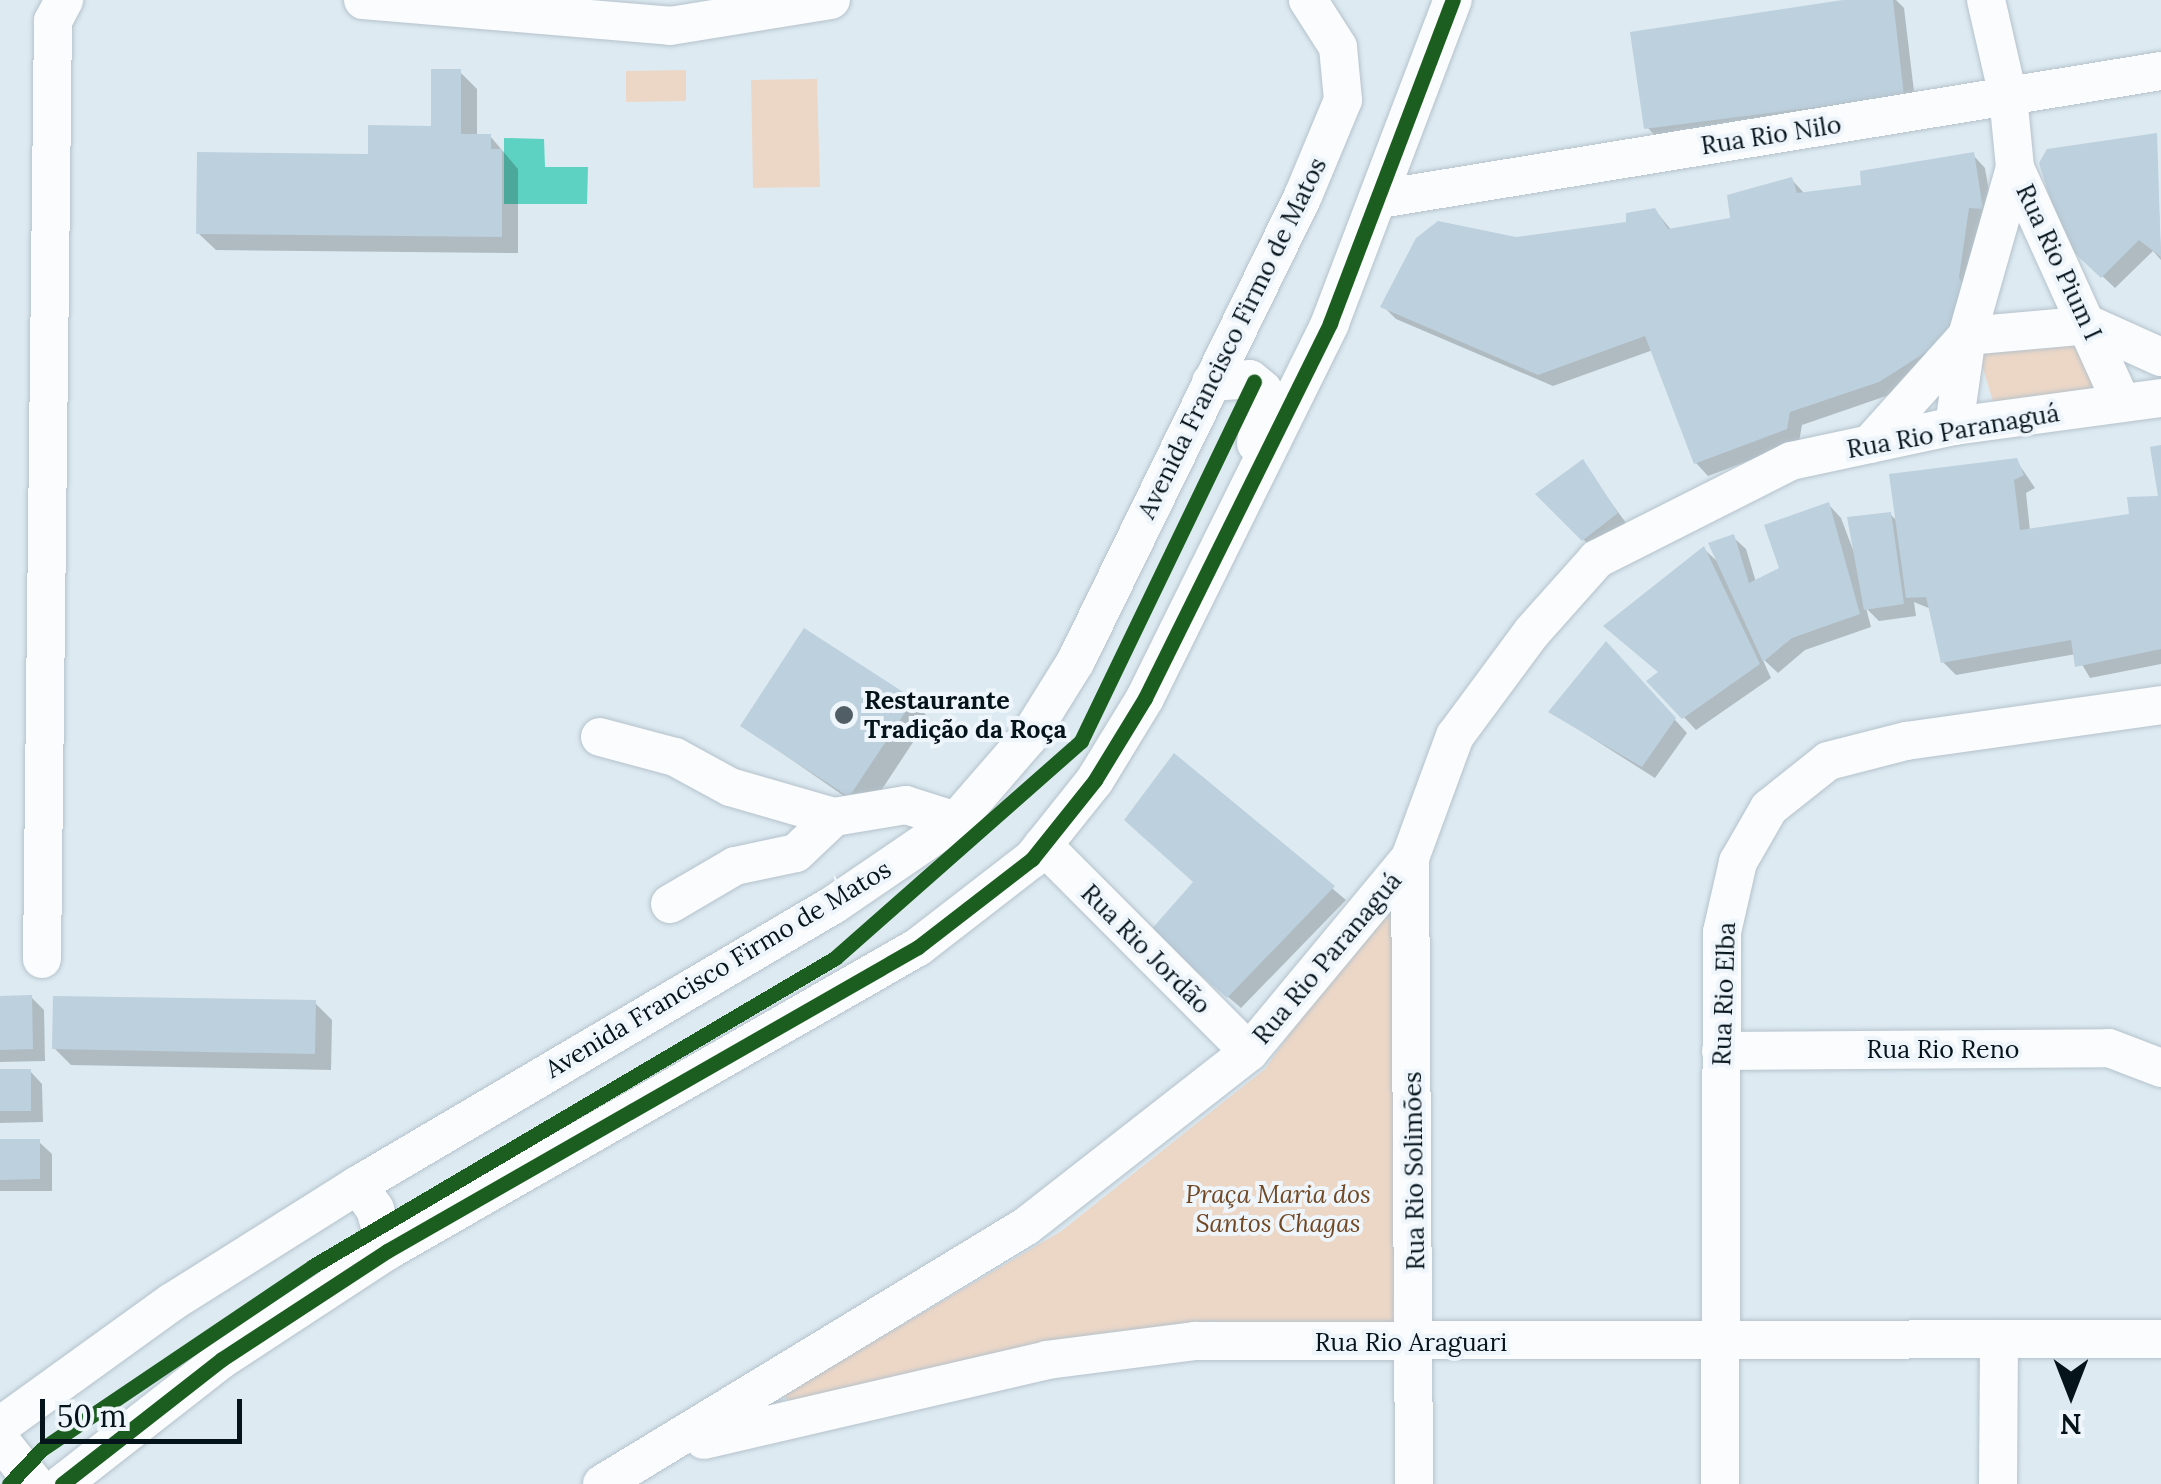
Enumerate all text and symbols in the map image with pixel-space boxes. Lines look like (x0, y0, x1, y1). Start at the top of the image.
street label: Rua Rio Nilo (1699, 109, 1843, 161)
street label: Avenida Francisco Firmo de Matos (1131, 153, 1333, 523)
street label: Rua Rio Pium I (2010, 179, 2108, 345)
street label: Rua Rio Paranaguá (1844, 398, 2062, 464)
place label: Restaurante Tradição da Roça (864, 686, 1067, 745)
marker: Restaurante Tradição da Roça (833, 704, 855, 726)
street label: Avenida Francisco Firmo de Matos (540, 854, 896, 1084)
street label: Rua Rio Paranaguá (1246, 866, 1408, 1050)
street label: Rua Rio Jordão (1075, 878, 1217, 1020)
street label: Rua Rio Elba (1706, 922, 1742, 1066)
street label: Rua Rio Reno (1867, 1034, 2019, 1064)
street label: Rua Rio Solimões (1397, 1071, 1431, 1271)
park label: Praça Maria dos Santos Chagas (1185, 1180, 1371, 1239)
street label: Rua Rio Araguari (1315, 1327, 1507, 1357)
north arrow (2021, 1344, 2121, 1444)
scale bar (45, 1379, 248, 1441)
text: 50 m (57, 1397, 127, 1435)
text: N (2060, 1406, 2082, 1442)

